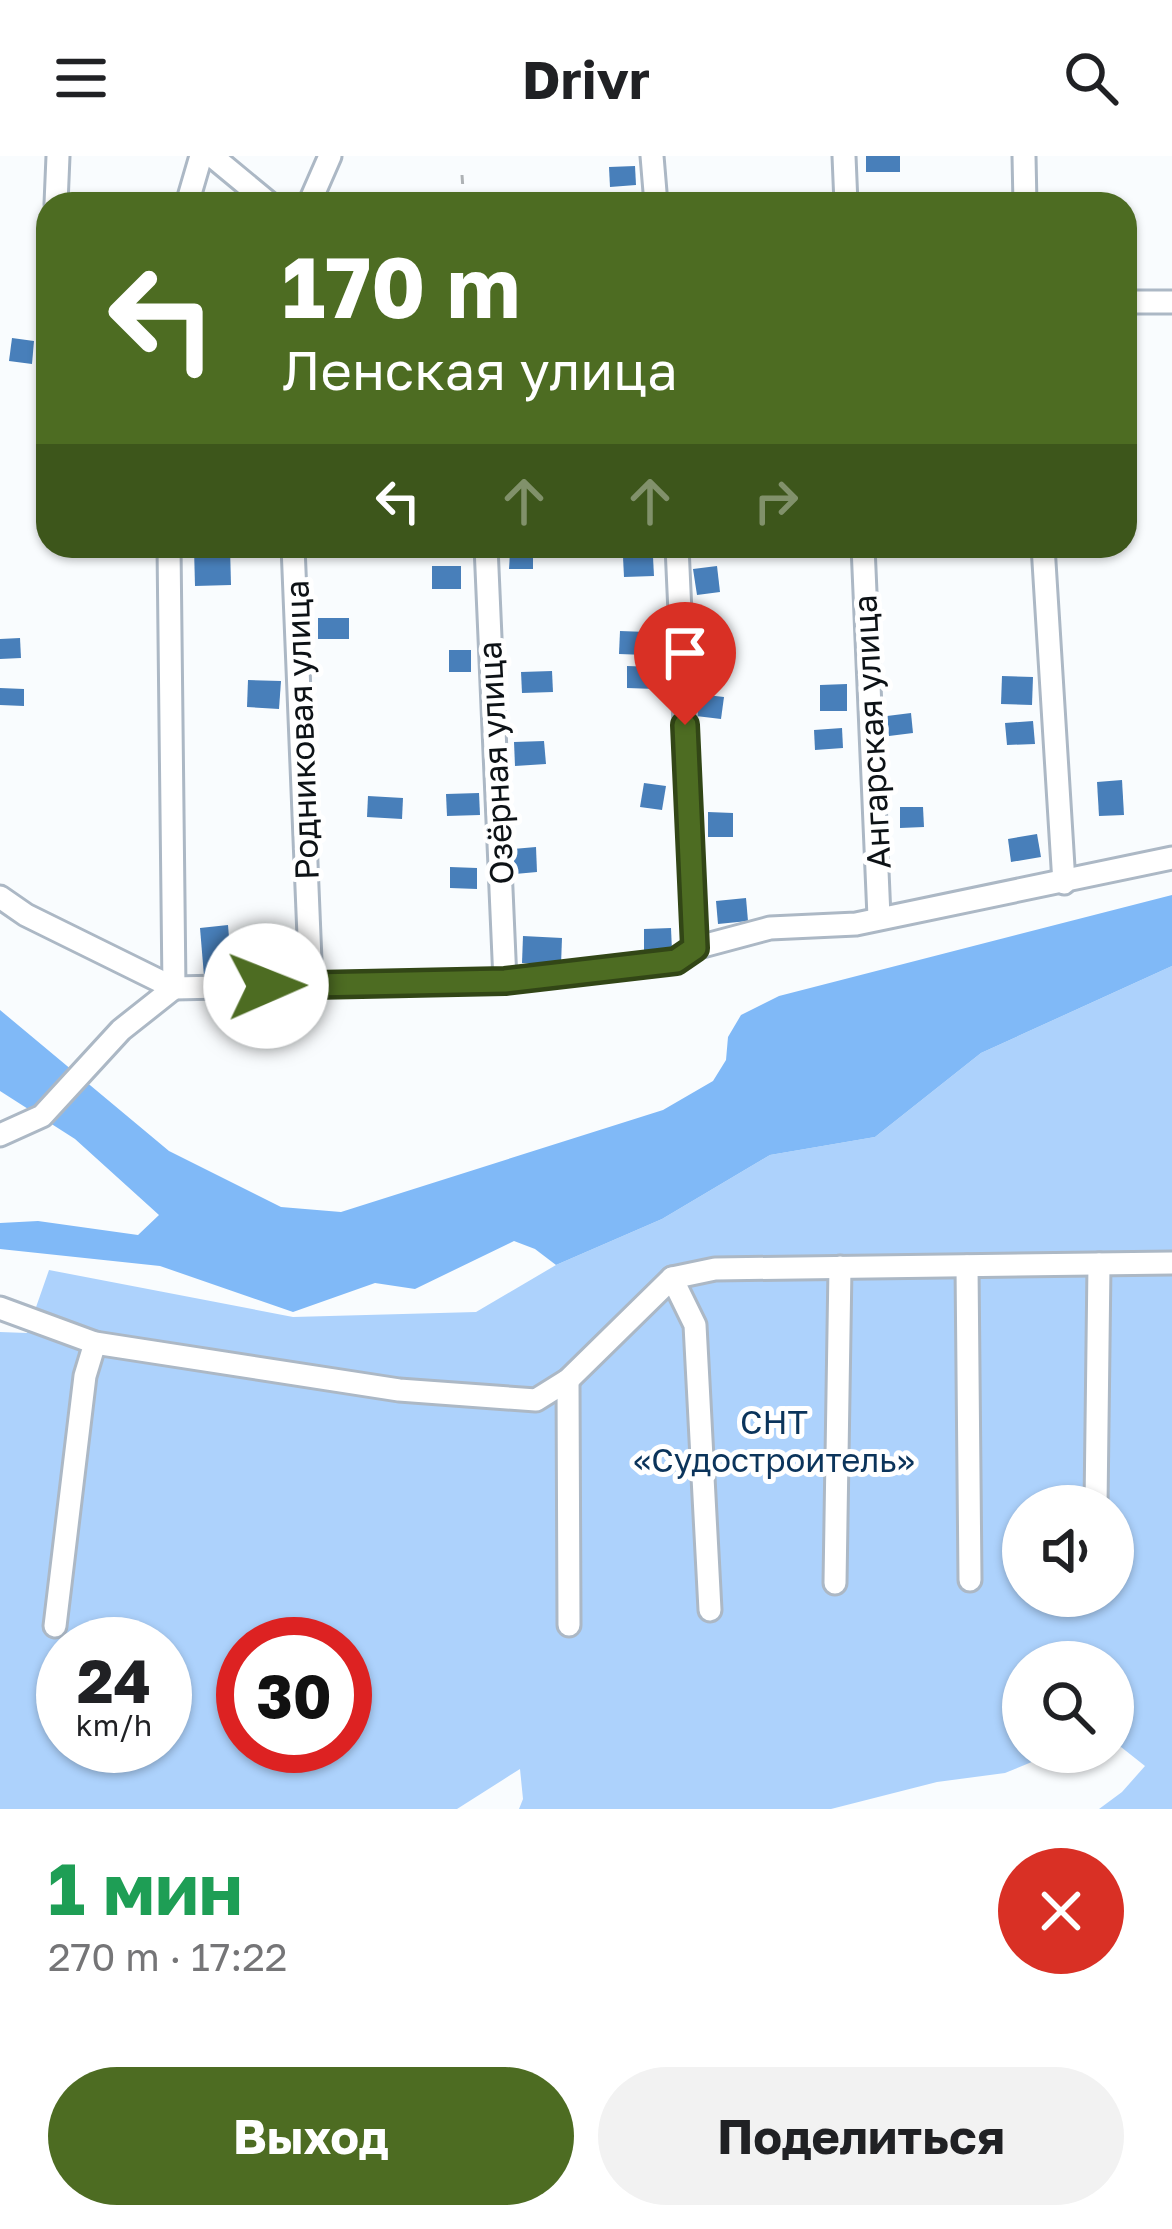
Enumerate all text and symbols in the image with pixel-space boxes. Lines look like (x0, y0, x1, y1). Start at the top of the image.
icon: menu (48, 45, 114, 111)
icon: search (1058, 45, 1124, 111)
text: Drivr (522, 46, 650, 111)
text: 170 m (282, 236, 520, 336)
icon: left (84, 240, 240, 396)
text: Ленская улица (282, 337, 678, 402)
icon: left (365, 468, 431, 534)
icon: ahead (491, 468, 557, 534)
icon: ahead (617, 468, 683, 534)
icon: right (743, 468, 809, 534)
street label: Родниковая улица (276, 579, 326, 881)
street label: Ангарская улица (844, 594, 898, 870)
pin (634, 602, 736, 725)
icon: arrive (652, 620, 718, 686)
street label: Озёрная улица (469, 640, 521, 886)
position arrow (203, 923, 329, 1049)
park label: СНТ «Судостроитель» (633, 1402, 915, 1479)
map controls (1002, 1485, 1134, 1773)
button: sound (1002, 1485, 1134, 1617)
speed limit sign: 30 (216, 1617, 372, 1773)
button: search (1002, 1641, 1134, 1773)
text: 24 (77, 1644, 151, 1716)
text: km/h (76, 1707, 152, 1743)
text: 1 мин (48, 1844, 243, 1931)
button: close (998, 1848, 1124, 1974)
text: 270 m · 17:22 (48, 1933, 287, 1980)
button: Выход (48, 2067, 574, 2205)
button: Поделиться (598, 2067, 1124, 2205)

